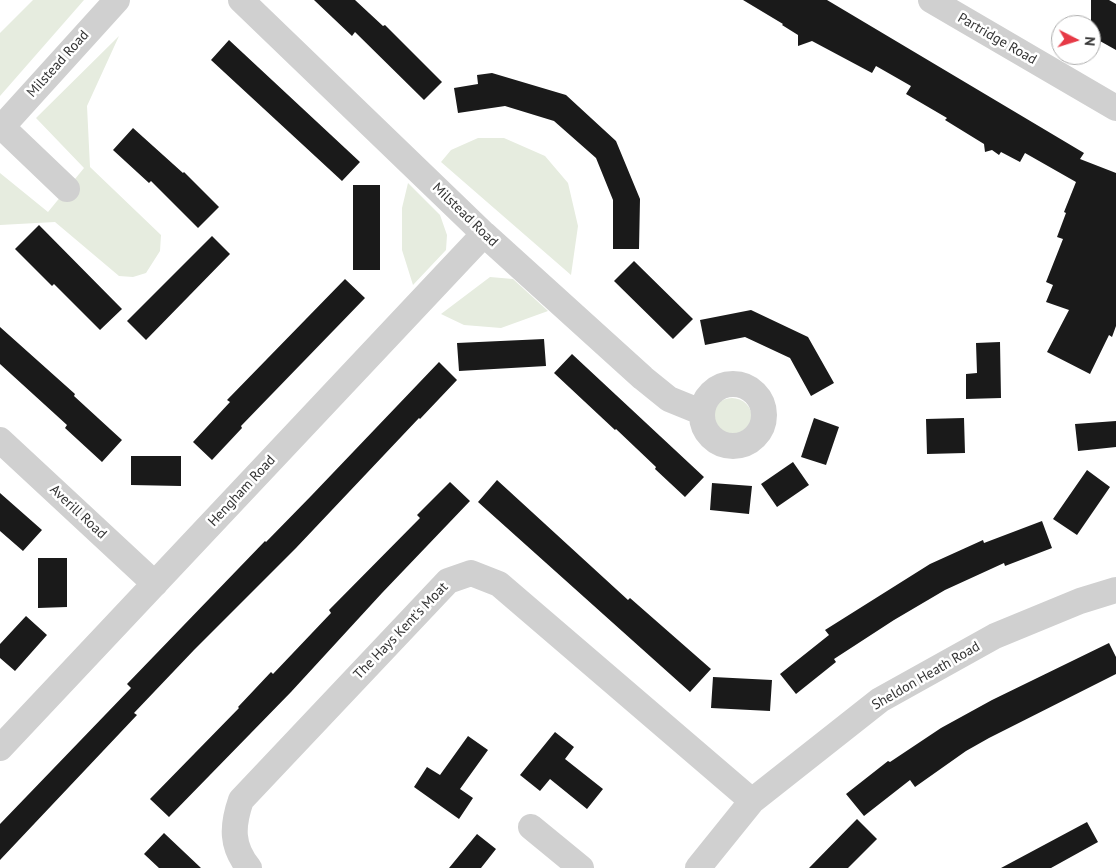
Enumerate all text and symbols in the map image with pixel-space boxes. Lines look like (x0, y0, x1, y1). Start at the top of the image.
street label: Partridge Road (955, 10, 1039, 68)
north arrow (1051, 15, 1101, 65)
street label: Milstead Road (24, 27, 92, 101)
text: N (1081, 36, 1099, 47)
street label: Milstead Road (429, 180, 501, 250)
street label: Hengham Road (205, 452, 279, 530)
street label: Averill Road (46, 481, 110, 543)
street label: The Hays Kent's Moat (350, 579, 452, 683)
street label: Sheldon Heath Road (869, 638, 983, 714)

